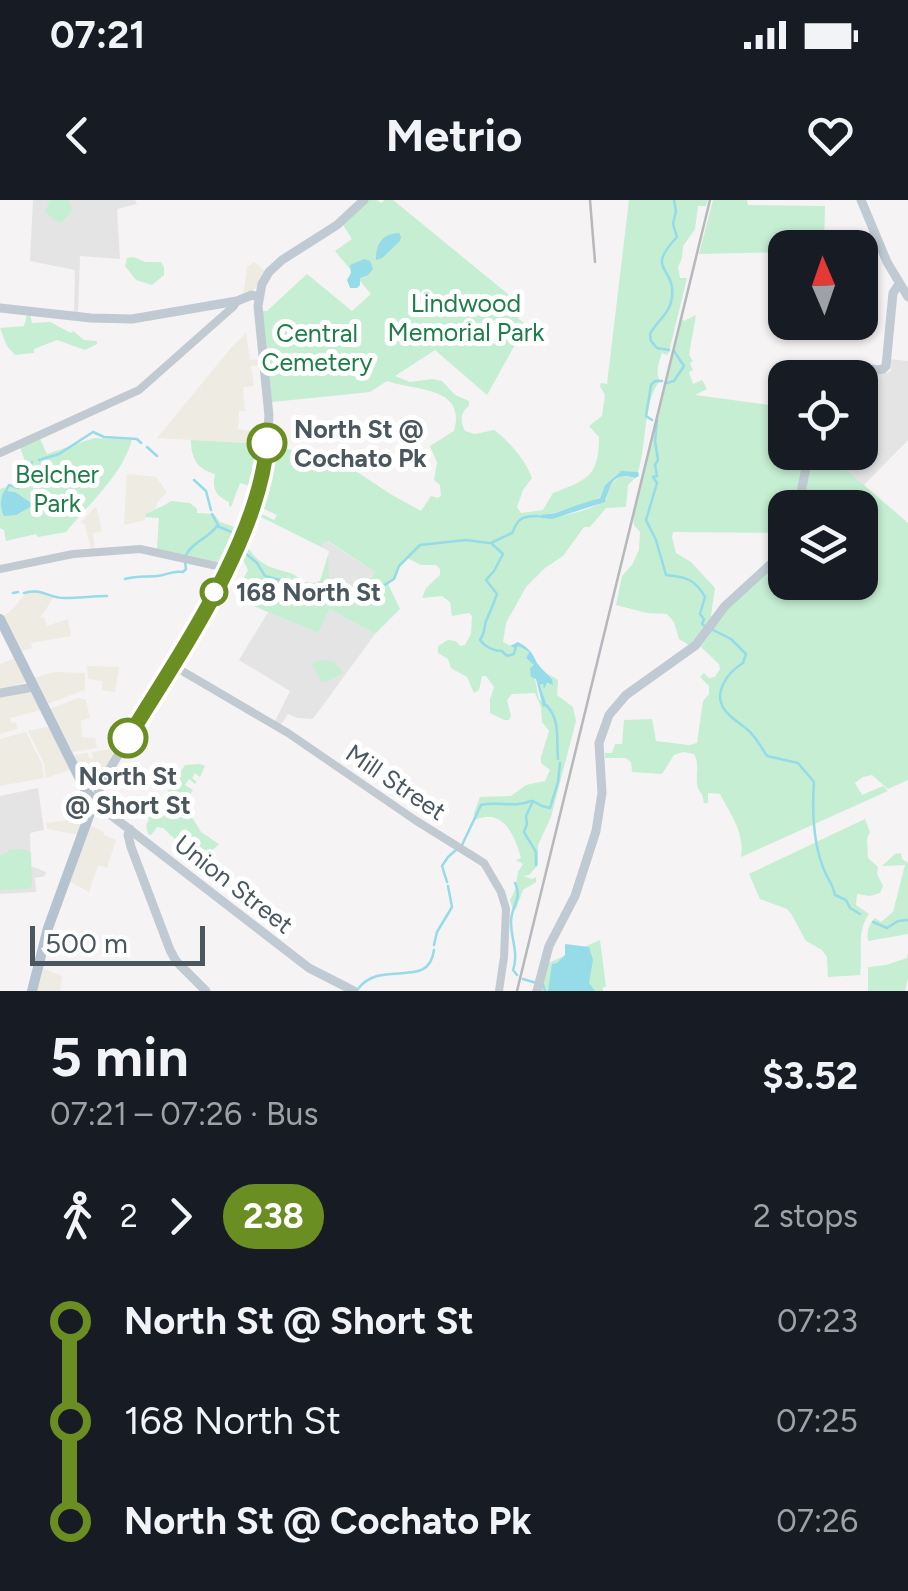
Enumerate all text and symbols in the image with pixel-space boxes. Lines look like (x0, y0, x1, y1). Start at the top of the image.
text: 07:21 (50, 12, 145, 58)
icon: back (50, 108, 105, 163)
text: Metrio (386, 108, 522, 162)
icon: heart (803, 108, 858, 163)
north arrow (768, 230, 878, 340)
map controls (768, 230, 878, 600)
park label: Lindwood Memorial Park (388, 288, 545, 347)
park label: Central Cemetery (261, 318, 373, 377)
button: locate (768, 360, 878, 470)
place label: North St @ Cochato Pk (294, 414, 427, 473)
marker: North St @ Cochato Pk (248, 424, 286, 462)
park label: Belcher Park (15, 459, 100, 518)
button: layers (768, 490, 878, 600)
place label: 168 North St (236, 577, 381, 607)
marker: 168 North St (201, 579, 227, 605)
marker: North St @ Short St (109, 719, 147, 757)
street label: Mill Street (340, 738, 452, 826)
place label: North St @ Short St (65, 761, 191, 820)
street label: Union Street (169, 828, 299, 940)
scale bar (30, 921, 205, 966)
text: 500 m (45, 926, 128, 960)
text: 5 min (50, 1024, 189, 1090)
text: $3.52 (762, 1053, 858, 1099)
text: 07:21 – 07:26 · Bus (50, 1095, 318, 1133)
icon: walk (50, 1189, 105, 1244)
icon: forward (153, 1189, 208, 1244)
text: 238 (243, 1195, 304, 1237)
text: 2 (120, 1197, 138, 1235)
text: 2 stops (753, 1197, 858, 1235)
text: North St @ Short St (124, 1298, 474, 1344)
text: 07:23 (777, 1302, 858, 1340)
text: 168 North St (124, 1398, 341, 1444)
text: 07:25 (776, 1402, 858, 1440)
text: North St @ Cochato Pk (124, 1498, 532, 1544)
text: 07:26 (776, 1502, 858, 1540)

